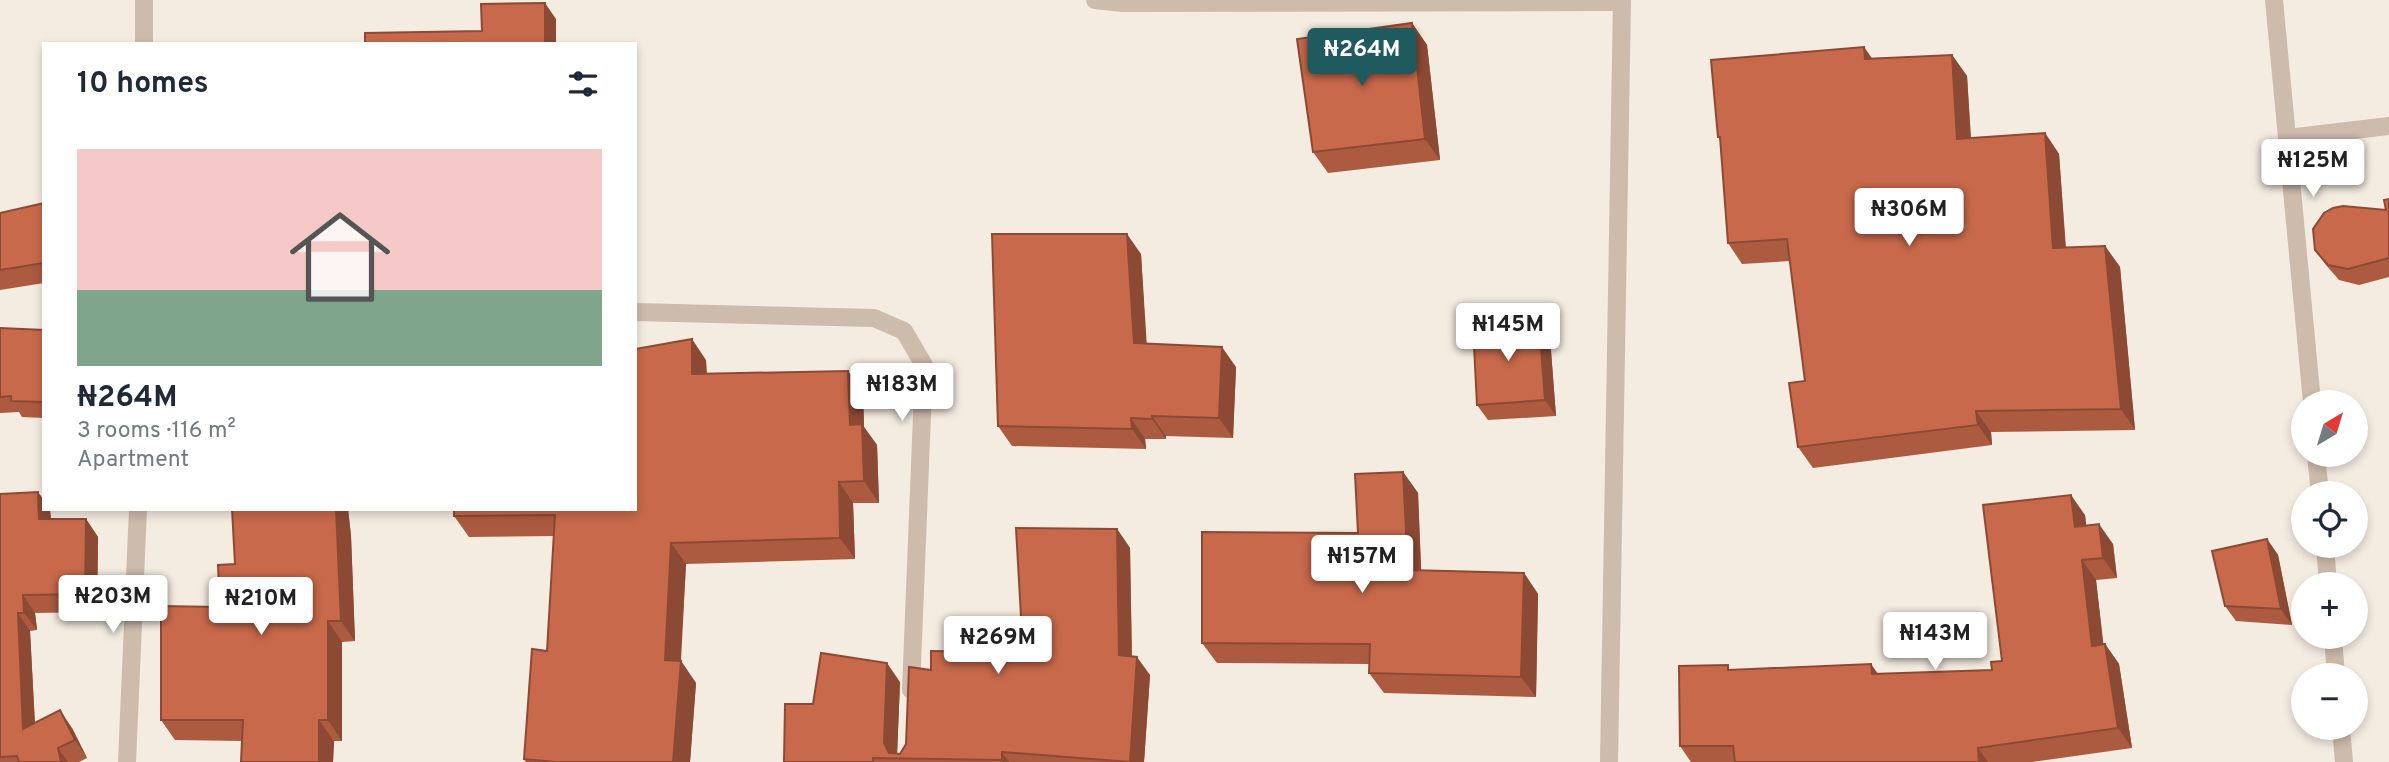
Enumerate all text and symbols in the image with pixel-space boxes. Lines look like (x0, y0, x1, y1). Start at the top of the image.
pin: ₦264M (1313, 28, 1411, 88)
text: ₦264M (1324, 36, 1400, 65)
icon: filters (564, 65, 602, 103)
text: 10 homes (77, 66, 208, 103)
pin: ₦125M (2264, 140, 2362, 199)
text: ₦125M (2277, 147, 2349, 176)
pin: ₦306M (1860, 188, 1958, 248)
icon: home (277, 194, 403, 320)
text: ₦306M (1871, 196, 1947, 225)
pin: ₦145M (1459, 304, 1557, 363)
text: ₦145M (1472, 311, 1544, 340)
pin: ₦183M (853, 364, 951, 423)
text: ₦183M (866, 371, 938, 400)
text: ₦264M (77, 380, 177, 417)
north arrow (2291, 390, 2368, 467)
map controls (2291, 390, 2368, 740)
text: 3 rooms · 116 m² (77, 417, 236, 446)
text: Apartment (77, 446, 189, 475)
button: locate (2291, 481, 2368, 558)
pin: ₦157M (1313, 536, 1411, 595)
text: ₦157M (1327, 543, 1397, 572)
button: + (2291, 572, 2368, 649)
pin: ₦203M (64, 576, 162, 635)
pin: ₦210M (212, 578, 310, 637)
text: ₦203M (75, 583, 151, 612)
text: ₦210M (225, 585, 297, 614)
pin: ₦143M (1886, 612, 1984, 672)
pin: ₦269M (949, 616, 1047, 676)
text: ₦143M (1899, 620, 1971, 649)
text: ₦269M (960, 624, 1036, 653)
button: − (2291, 663, 2368, 740)

